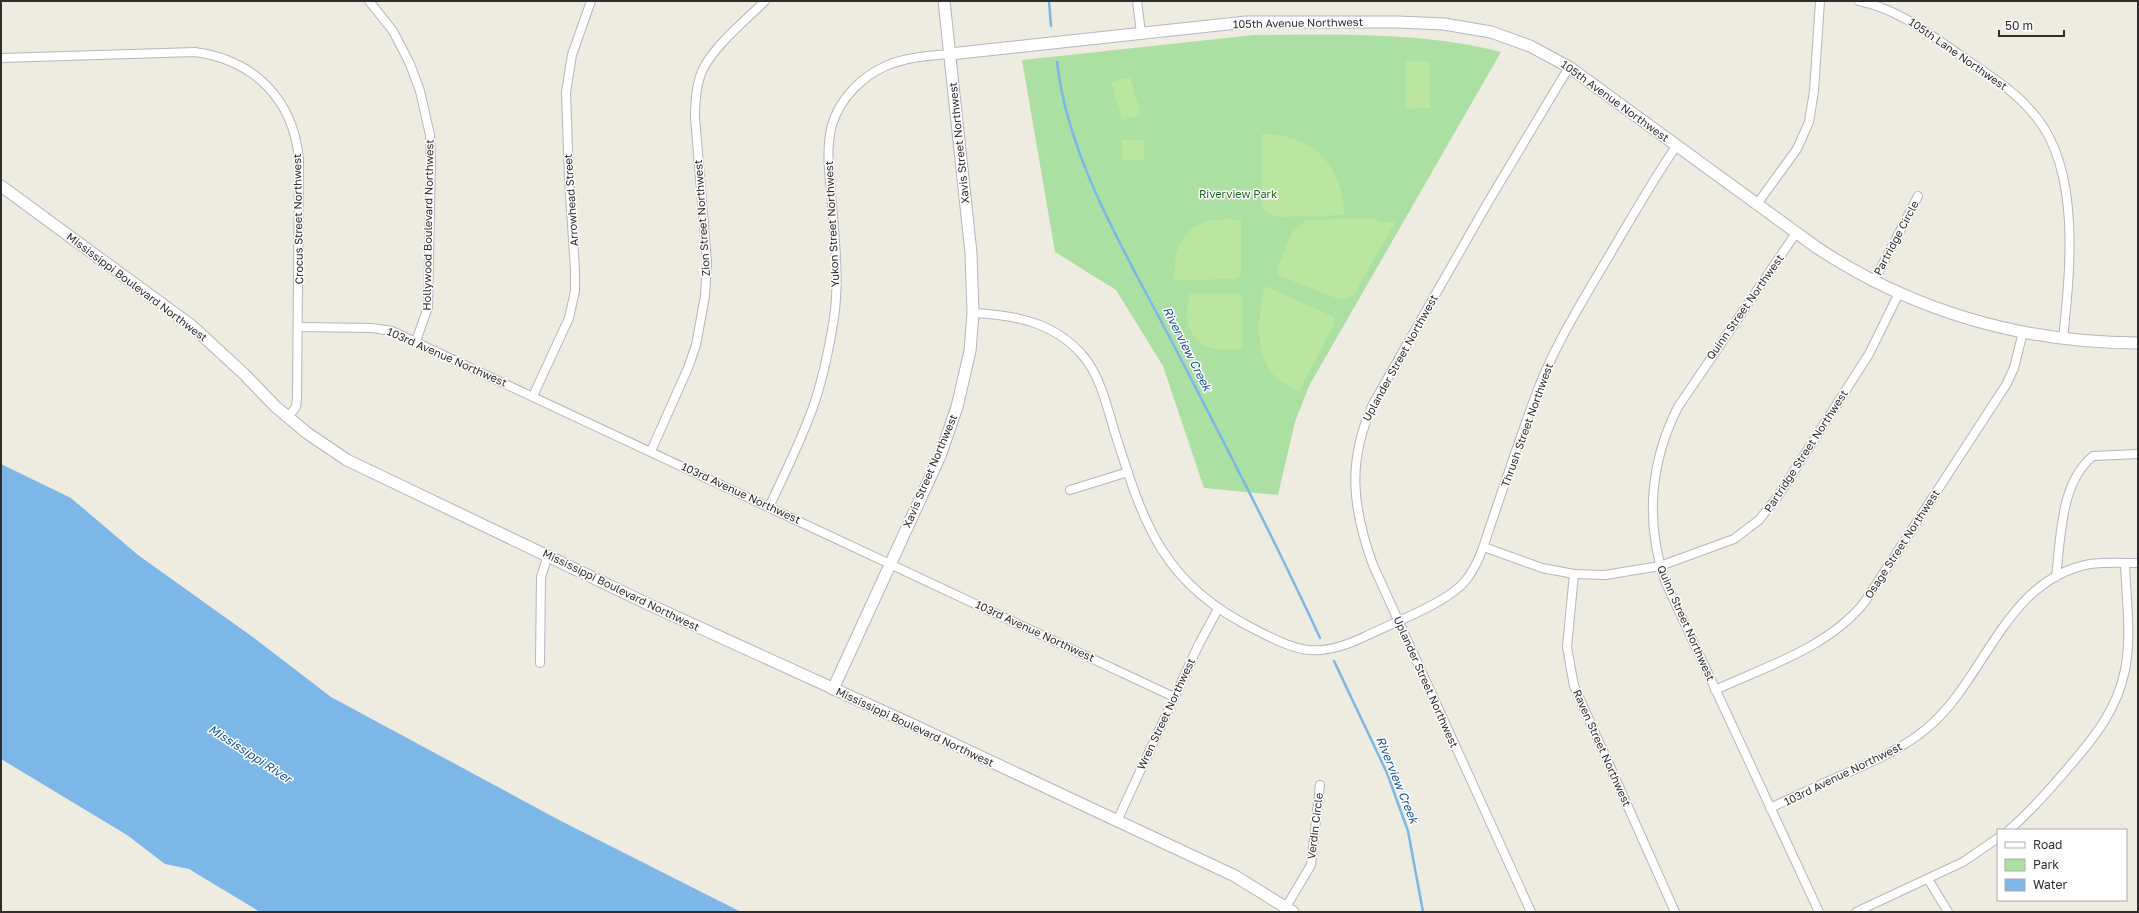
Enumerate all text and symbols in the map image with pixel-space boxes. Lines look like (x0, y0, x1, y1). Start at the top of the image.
scale bar (1999, 12, 2064, 38)
street label: 105th Avenue Northwest (1233, 15, 1363, 30)
street label: 105th Lane Northwest (1907, 15, 2010, 92)
text: 50 m (2005, 18, 2033, 33)
street label: 105th Avenue Northwest (1559, 57, 1672, 144)
street label: Xavis Street Northwest (946, 82, 971, 204)
street label: Hollywood Boulevard Northwest (420, 139, 435, 311)
street label: Arrowhead Street (561, 153, 580, 247)
street label: Crocus Street Northwest (290, 154, 305, 284)
street label: Zion Street Northwest (691, 159, 712, 277)
street label: Yukon Street Northwest (822, 161, 841, 287)
park label: Riverview Park (1199, 187, 1277, 200)
street label: Partridge Circle (1870, 198, 1921, 277)
street label: Mississippi Boulevard Northwest (64, 229, 210, 344)
street label: Quinn Street Northwest (1703, 252, 1786, 362)
street label: Uplander Street Northwest (1359, 292, 1440, 423)
water label: Riverview Creek (1160, 304, 1216, 395)
street label: 103rd Avenue Northwest (385, 324, 509, 389)
street label: Thrush Street Northwest (1498, 361, 1555, 489)
street label: Partridge Street Northwest (1761, 387, 1850, 514)
street label: Xavis Street Northwest (900, 412, 959, 530)
street label: 103rd Avenue Northwest (680, 459, 803, 526)
street label: Osage Street Northwest (1861, 487, 1942, 601)
street label: Mississippi Boulevard Northwest (541, 546, 702, 633)
street label: Quinn Street Northwest (1655, 563, 1718, 683)
street label: 103rd Avenue Northwest (974, 597, 1097, 664)
street label: Uplander Street Northwest (1391, 614, 1461, 750)
street label: Wren Street Northwest (1134, 656, 1197, 772)
street label: Mississippi Boulevard Northwest (834, 684, 996, 769)
street label: Raven Street Northwest (1571, 687, 1634, 808)
water label: Mississippi River (206, 721, 297, 787)
water label: Riverview Creek (1373, 734, 1422, 827)
street label: 103rd Avenue Northwest (1782, 739, 1904, 808)
street label: Verdin Circle (1304, 792, 1325, 860)
legend (1997, 829, 2127, 901)
text: Road (2033, 837, 2062, 852)
text: Park (2033, 857, 2059, 872)
text: Water (2033, 877, 2067, 892)

